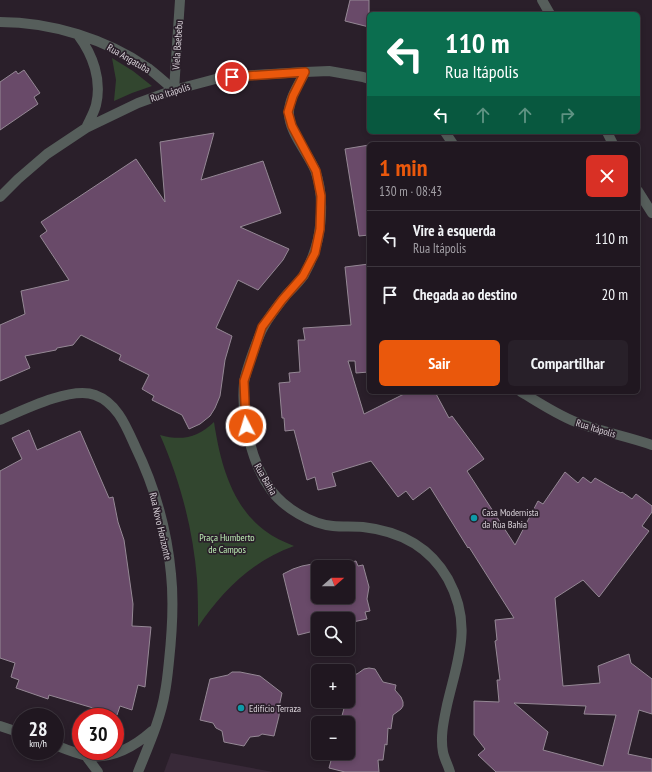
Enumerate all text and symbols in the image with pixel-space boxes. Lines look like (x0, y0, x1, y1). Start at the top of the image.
street label: Viela Baebebu (169, 20, 186, 71)
text: 110 m (445, 24, 509, 61)
icon: left (379, 28, 431, 80)
street label: Rua Angatuba (105, 41, 153, 76)
pin (215, 60, 249, 94)
text: Rua Itápolis (445, 60, 519, 83)
icon: arrive (221, 66, 243, 88)
street label: Rua Itápolis (149, 80, 192, 105)
icon: left (430, 104, 452, 126)
icon: ahead (472, 104, 494, 126)
icon: ahead (514, 104, 536, 126)
icon: right (556, 104, 578, 126)
text: 1 min (379, 152, 427, 183)
button: close (586, 155, 628, 197)
text: 130 m · 08:43 (379, 183, 442, 200)
text: Vire à esquerda (413, 221, 496, 240)
icon: left (379, 228, 401, 250)
text: 110 m (595, 229, 628, 248)
text: Rua Itápolis (413, 240, 466, 257)
icon: arrive (379, 284, 401, 306)
text: Chegada ao destino (413, 285, 517, 304)
text: 20 m (602, 285, 628, 304)
button: Sair (379, 340, 500, 386)
button: Compartilhar (508, 340, 628, 386)
position arrow (225, 405, 267, 447)
street label: Rua Itápolis (574, 416, 618, 441)
street label: Rua Bahia (251, 461, 280, 497)
street label: Rua Novo Horizonte (146, 491, 175, 561)
place label: Casa Modernista da Rua Bahia (482, 506, 539, 531)
marker: Casa Modernista da Rua Bahia (469, 513, 479, 523)
park label: Praça Humberto de Campos (199, 531, 255, 556)
north arrow (311, 560, 355, 604)
map controls (311, 560, 355, 760)
button: search (311, 612, 355, 656)
button: + (311, 664, 355, 708)
place label: Edifício Terraza (249, 702, 301, 715)
marker: Edifício Terraza (236, 703, 246, 713)
speed limit sign: 30 (72, 708, 124, 760)
text: 28 (28, 716, 48, 742)
button: − (311, 716, 355, 760)
text: km/h (29, 737, 47, 750)

